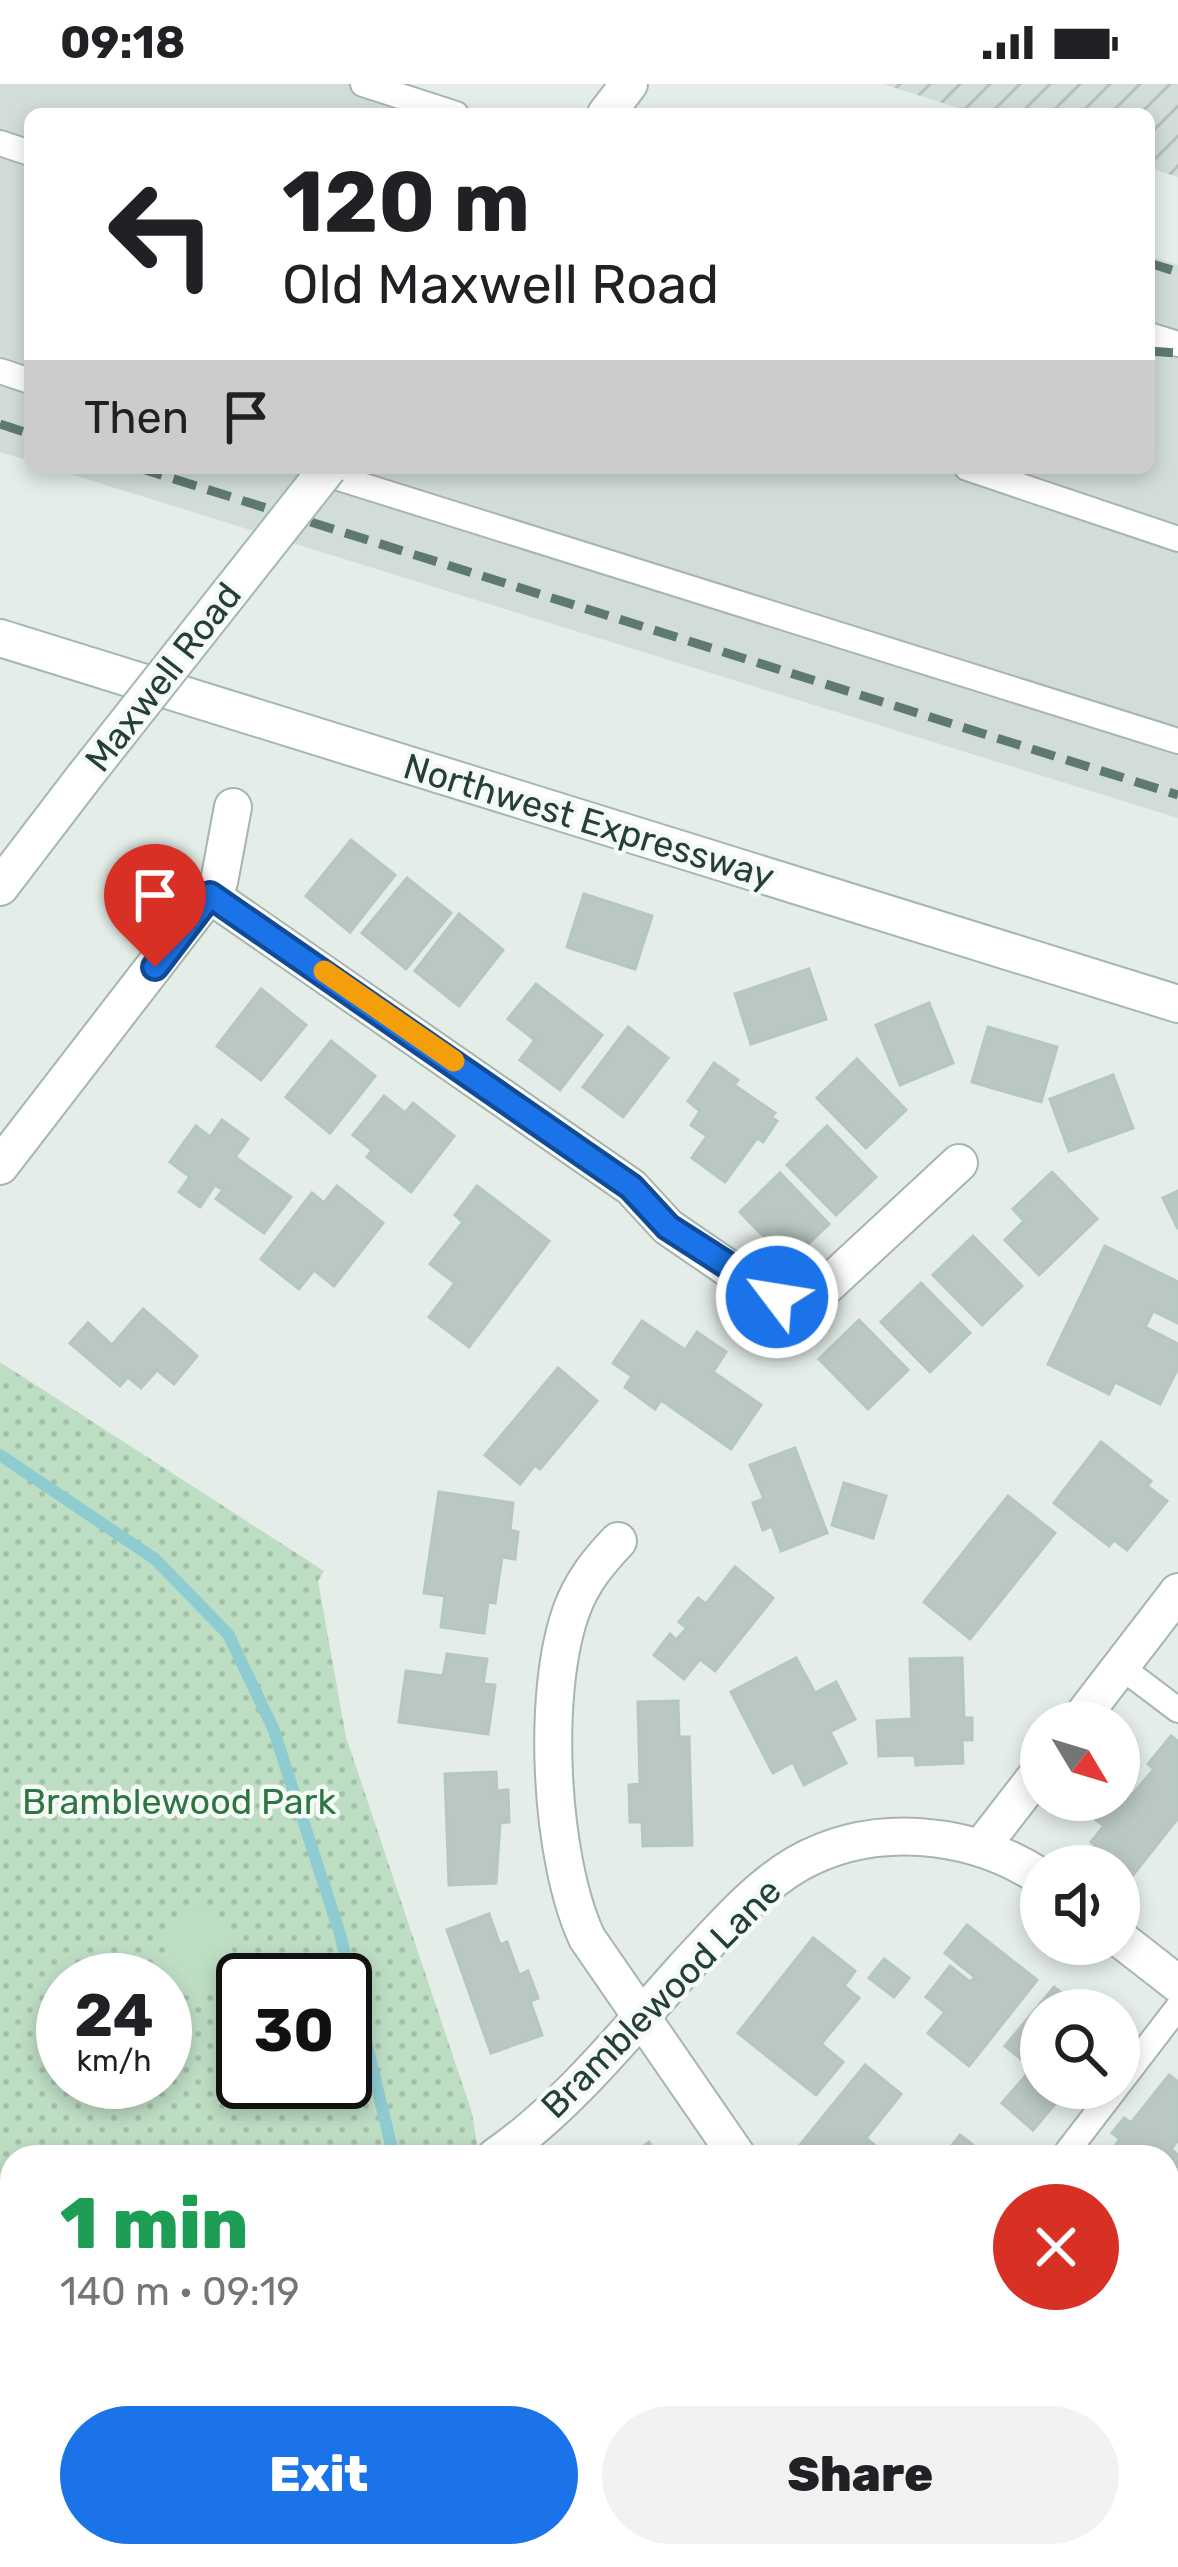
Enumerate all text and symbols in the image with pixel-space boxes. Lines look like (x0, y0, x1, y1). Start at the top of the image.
text: 09:18 (60, 16, 185, 69)
text: 120 m (282, 152, 530, 252)
icon: left (84, 156, 240, 312)
text: Old Maxwell Road (282, 253, 719, 317)
icon: arrive (213, 384, 279, 450)
text: Then (84, 391, 189, 444)
street label: Maxwell Road (76, 574, 250, 780)
street label: Northwest Expressway (399, 744, 779, 898)
pin (104, 844, 206, 967)
icon: arrive (122, 862, 188, 928)
position arrow (714, 1234, 840, 1360)
north arrow (1020, 1701, 1140, 1821)
map controls (1020, 1701, 1140, 2109)
park label: Bramblewood Park (22, 1780, 336, 1823)
button: sound (1020, 1845, 1140, 1965)
street label: Bramblewood Lane (532, 1869, 790, 2127)
speed limit sign: 30 (216, 1953, 372, 2109)
text: 24 (74, 1980, 154, 2051)
button: search (1020, 1989, 1140, 2109)
text: km/h (77, 2043, 151, 2079)
text: 1 min (60, 2181, 248, 2266)
button: close (993, 2184, 1119, 2310)
text: 140 m · 09:19 (60, 2269, 300, 2315)
button: Exit (60, 2406, 578, 2544)
button: Share (602, 2406, 1119, 2544)

